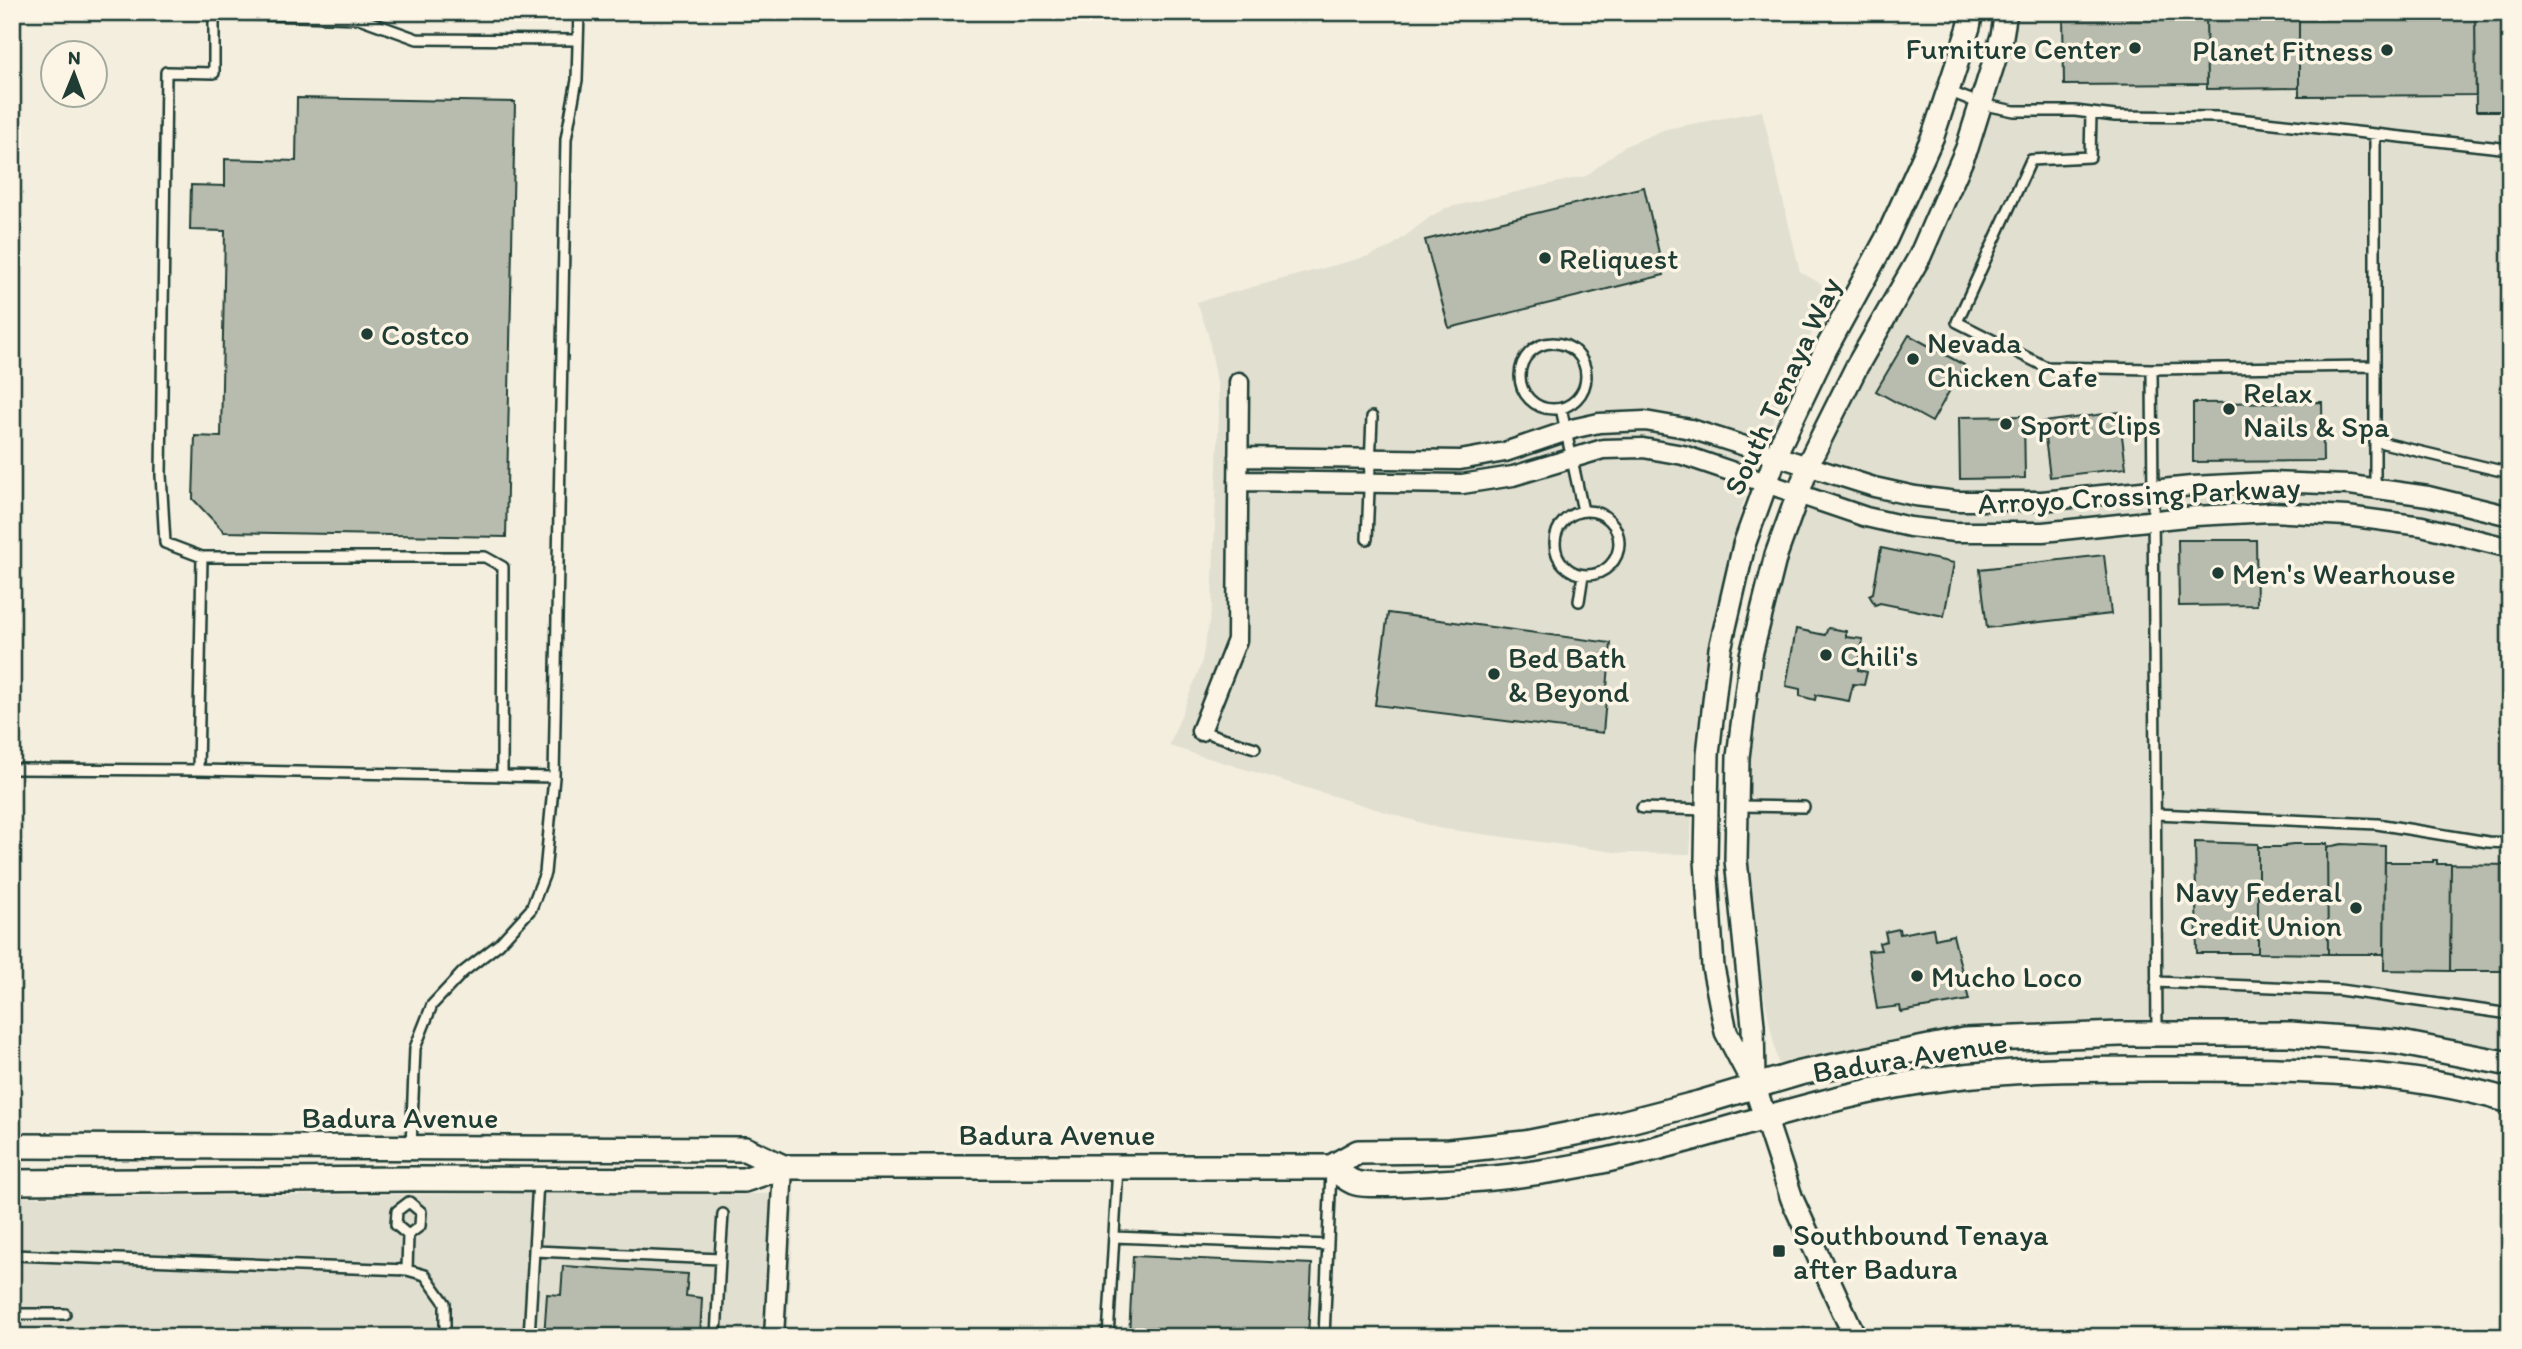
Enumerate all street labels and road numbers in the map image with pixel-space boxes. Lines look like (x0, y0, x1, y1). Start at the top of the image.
street label: South Tenaya Way (1715, 271, 1849, 501)
street label: Arroyo Crossing Parkway (1977, 468, 2301, 522)
street label: Badura Avenue (1810, 1023, 2010, 1091)
street label: Badura Avenue (302, 1099, 498, 1136)
street label: Badura Avenue (959, 1116, 1155, 1153)

